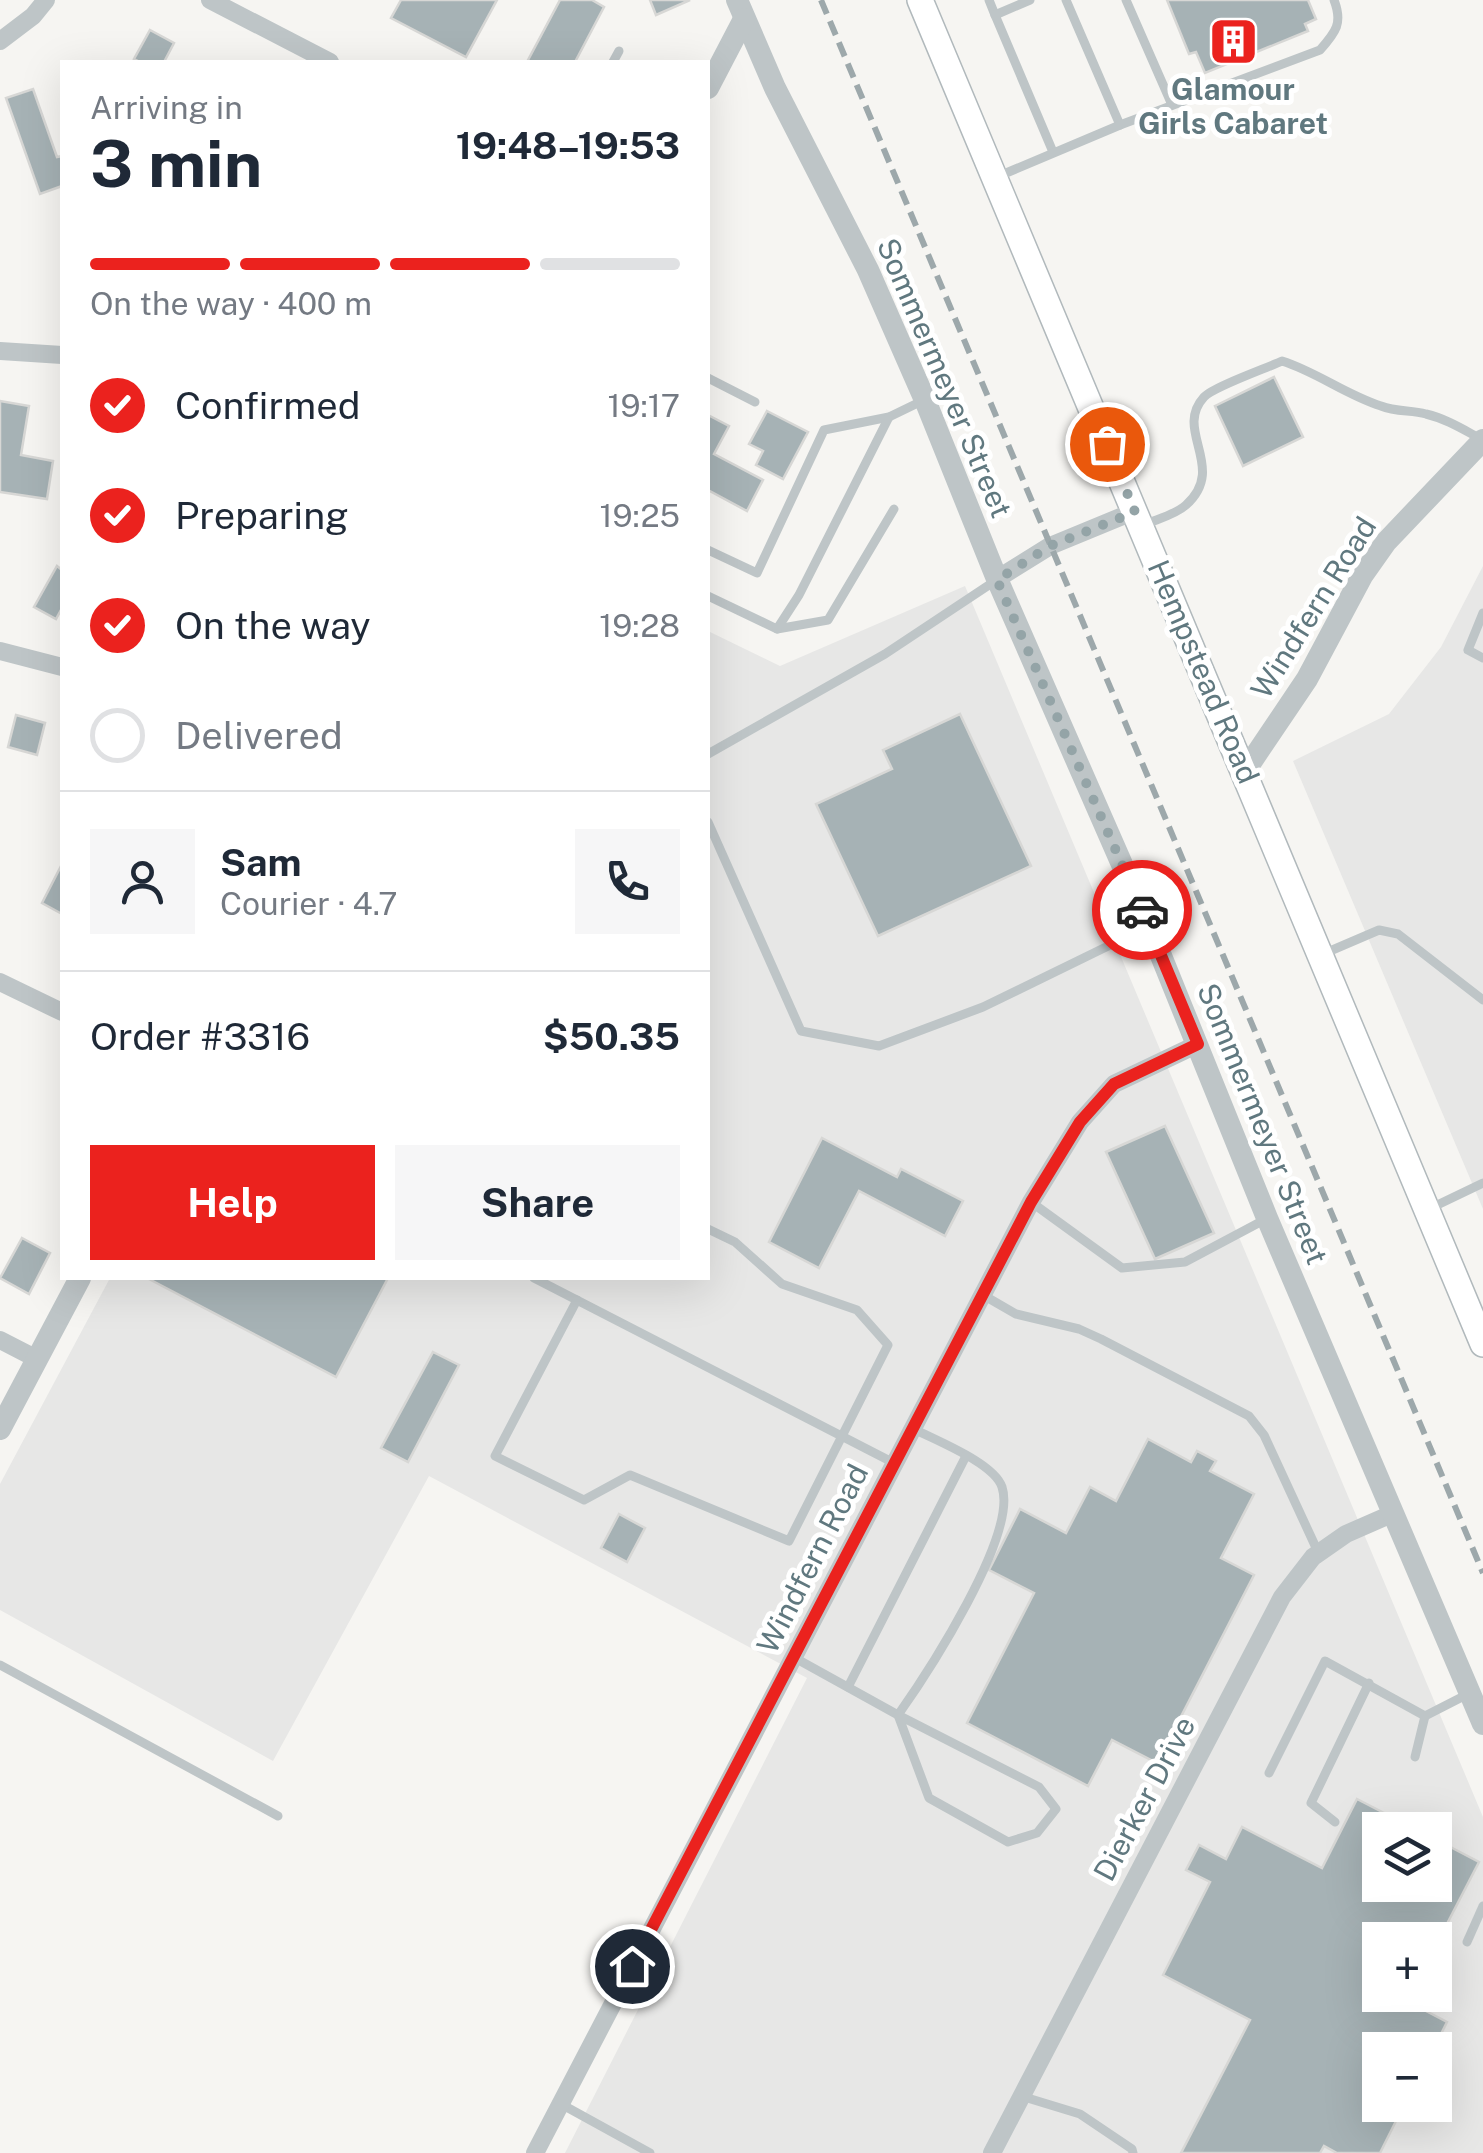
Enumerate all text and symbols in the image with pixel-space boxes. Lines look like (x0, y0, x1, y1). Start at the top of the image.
building icon: Glamour Girls Cabaret (1207, 15, 1259, 67)
place label: Glamour Girls Cabaret (1138, 71, 1328, 141)
text: Arriving in (90, 89, 243, 126)
text: 19:48–19:53 (456, 123, 680, 168)
text: 3 min (90, 125, 262, 202)
street label: Sommermeyer Street (870, 233, 1020, 523)
text: On the way · 400 m (90, 285, 372, 322)
icon: check (90, 378, 145, 433)
text: Confirmed (175, 383, 360, 428)
text: 19:17 (608, 387, 680, 424)
pin (1065, 402, 1150, 487)
icon: bag (1080, 417, 1135, 472)
icon: check (90, 488, 145, 543)
text: Preparing (175, 493, 349, 538)
text: 19:25 (600, 497, 680, 534)
street label: Windfern Road (1243, 510, 1383, 705)
street label: Hempstead Road (1141, 554, 1267, 789)
icon: check (90, 598, 145, 653)
text: On the way (175, 603, 371, 648)
text: 19:28 (599, 607, 680, 644)
text: Delivered (175, 713, 343, 758)
button: person (90, 829, 195, 934)
button: phone (575, 829, 680, 934)
text: Sam (220, 840, 302, 885)
courier (1092, 860, 1192, 960)
icon: car (1115, 883, 1170, 938)
text: Courier · 4.7 (220, 885, 397, 922)
street label: Sommermeyer Street (1190, 978, 1336, 1269)
text: Order #3316 (90, 1014, 310, 1059)
text: $50.35 (543, 1014, 680, 1059)
button: Help (90, 1145, 375, 1260)
button: Share (395, 1145, 680, 1260)
street label: Windfern Road (749, 1458, 875, 1659)
street label: Dierker Drive (1086, 1710, 1202, 1887)
map controls (1362, 1812, 1452, 2122)
button: layers (1362, 1812, 1452, 1902)
button: + (1362, 1922, 1452, 2012)
pin (590, 1924, 675, 2009)
icon: home (605, 1939, 660, 1994)
button: − (1362, 2032, 1452, 2122)

